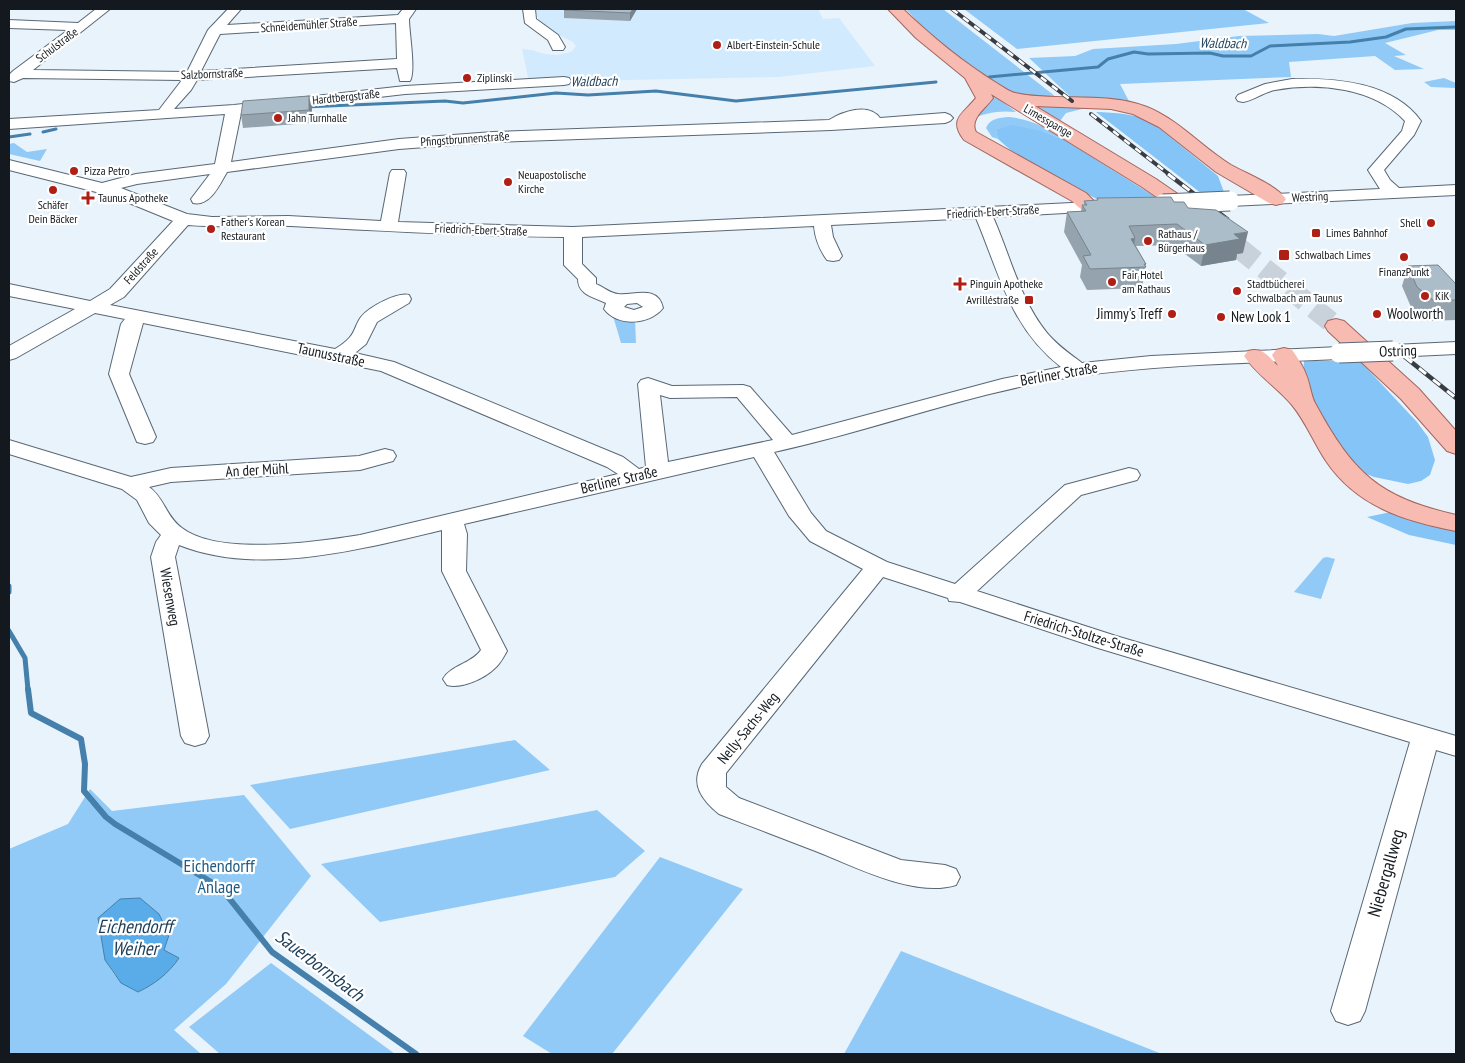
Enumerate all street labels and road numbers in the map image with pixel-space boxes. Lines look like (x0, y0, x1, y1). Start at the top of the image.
street label: Schneidemühler Straße (260, 14, 358, 35)
street label: Schulstraße (33, 24, 81, 65)
street label: Salzbornstraße (181, 65, 243, 82)
street label: Hardtbergstraße (311, 85, 381, 108)
street label: Limesspange (1021, 101, 1075, 141)
street label: Pfingstbrunnenstraße (420, 128, 510, 149)
street label: Westring (1291, 188, 1328, 205)
street label: Friedrich-Ebert-Straße (946, 202, 1040, 221)
street label: Friedrich-Ebert-Straße (434, 220, 528, 239)
street label: Feldstraße (120, 244, 161, 287)
street label: Taunusstraße (295, 338, 367, 371)
street label: Ostring (1379, 340, 1417, 361)
street label: Berliner Straße (1019, 357, 1099, 390)
street label: An der Mühl (225, 458, 289, 481)
street label: Berliner Straße (579, 461, 659, 498)
street label: Wiesenweg (156, 566, 185, 627)
street label: Friedrich-Stoltze-Straße (1022, 606, 1146, 661)
street label: Nelly-Sachs-Weg (713, 688, 782, 768)
street label: Niebergallweg (1362, 826, 1409, 919)

